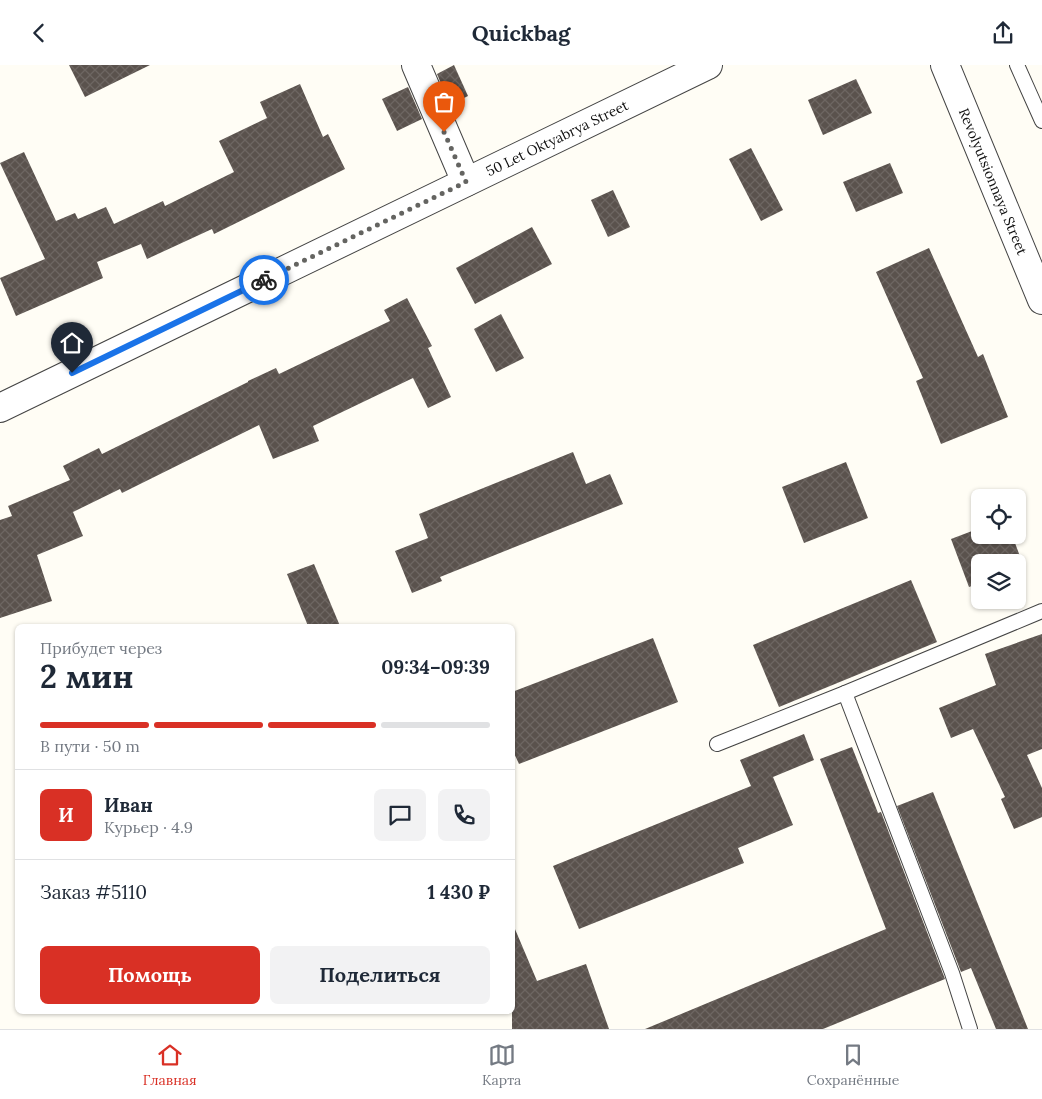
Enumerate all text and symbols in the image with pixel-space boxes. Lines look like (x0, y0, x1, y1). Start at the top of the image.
icon: back (25, 19, 53, 47)
text: Quickbag (472, 19, 570, 47)
icon: share (989, 19, 1017, 47)
pin (423, 81, 465, 132)
icon: bag (430, 88, 458, 116)
street label: 50 Let Oktyabrya Street (483, 96, 632, 180)
street label: Revolyutsionnaya Street (955, 105, 1032, 258)
courier (239, 255, 289, 305)
icon: bike (250, 266, 278, 294)
pin (51, 322, 93, 373)
icon: home (58, 329, 86, 357)
map controls (971, 489, 1026, 609)
button: locate (971, 489, 1026, 544)
button: layers (971, 554, 1026, 609)
text: Прибудет через (40, 638, 162, 658)
text: 09:34–09:39 (381, 655, 490, 679)
text: 2 мин (40, 656, 133, 697)
text: В пути · 50 m (40, 736, 140, 756)
button: chat (374, 789, 426, 841)
button: phone (438, 789, 490, 841)
text: Иван (104, 793, 153, 817)
text: И (58, 803, 74, 827)
text: Курьер · 4.9 (104, 817, 193, 837)
text: Заказ #5110 (40, 880, 147, 904)
text: 1 430 ₽ (427, 880, 490, 904)
button: Помощь (40, 946, 260, 1004)
button: Поделиться (270, 946, 490, 1004)
tab: Главная (143, 1041, 197, 1089)
tab: Карта (482, 1041, 521, 1089)
tab: Сохранённые (807, 1041, 899, 1089)

